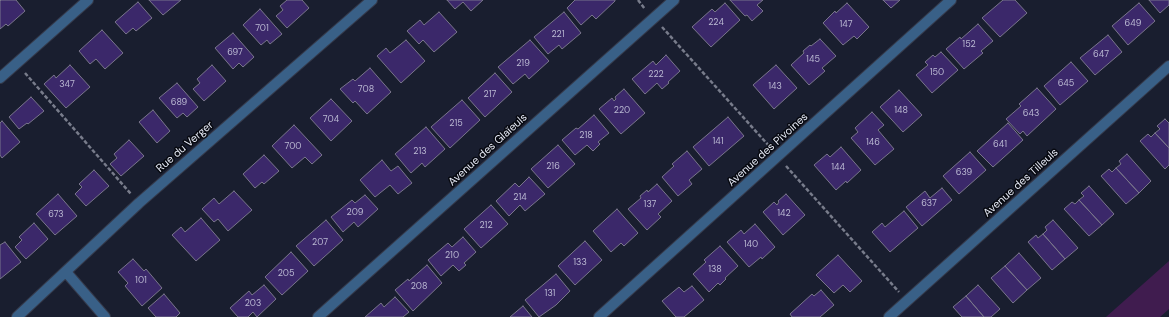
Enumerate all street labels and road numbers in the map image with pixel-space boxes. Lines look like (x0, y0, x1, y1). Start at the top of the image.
street label: Avenue des Pivoines (725, 110, 811, 190)
street label: Avenue des Glaïeuls (446, 111, 530, 189)
street label: Rue du Verger (154, 119, 216, 175)
street label: Avenue des Tilleuls (981, 146, 1061, 220)

